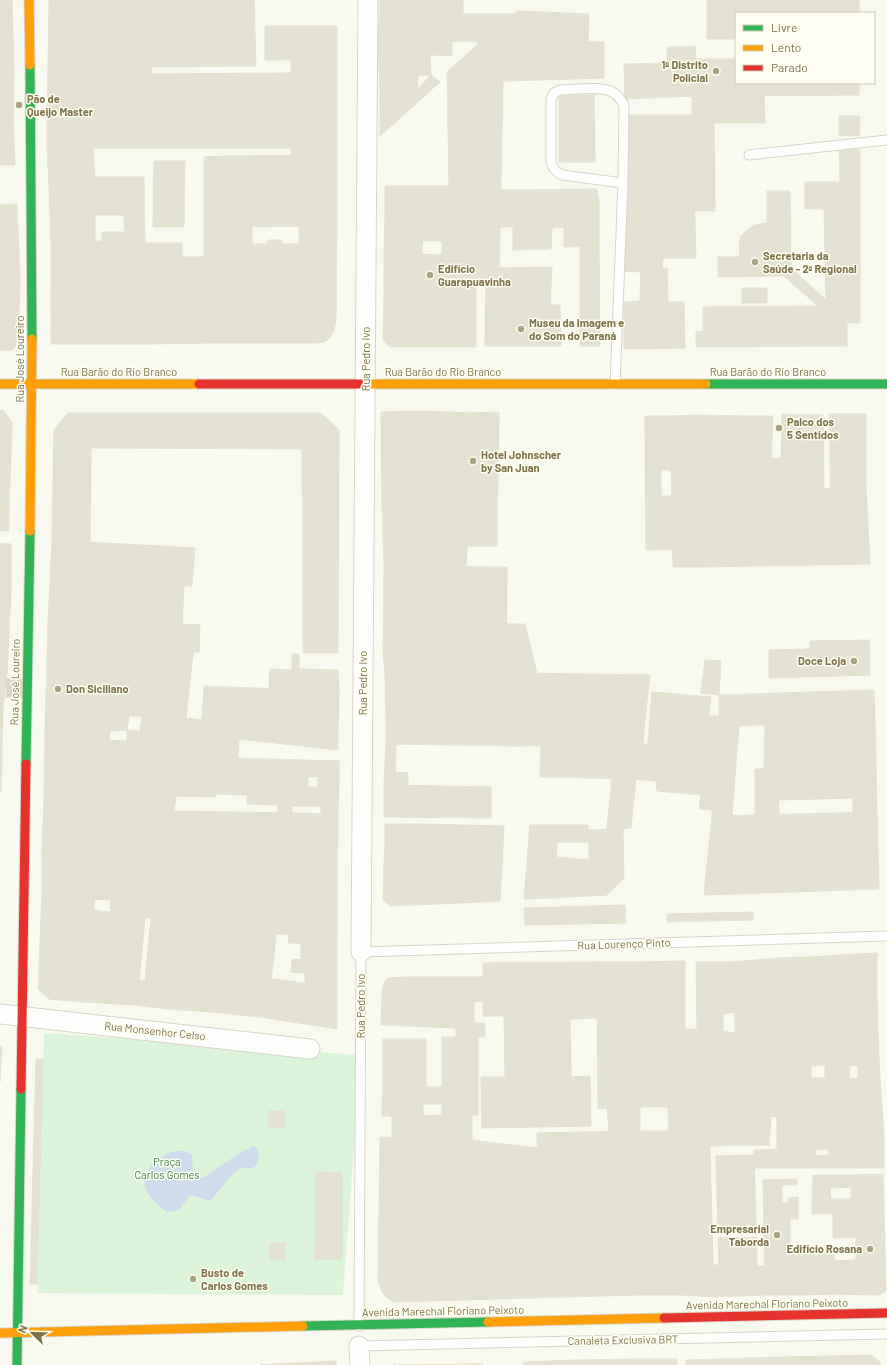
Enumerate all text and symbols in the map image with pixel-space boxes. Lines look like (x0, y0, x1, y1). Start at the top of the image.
legend (735, 12, 875, 84)
text: Livre (771, 20, 797, 34)
text: Lento (771, 40, 801, 54)
place label: 1º Distrito Policial (661, 58, 708, 84)
text: Parado (771, 60, 808, 74)
marker: 1º Distrito Policial (711, 66, 721, 76)
place label: Pão de Queijo Master (27, 92, 94, 118)
marker: Pão de Queijo Master (14, 100, 24, 110)
place label: Secretaria da Saúde - 2ª Regional (763, 249, 857, 275)
marker: Secretaria da Saúde - 2ª Regional (750, 257, 760, 267)
place label: Edifício Guarapuavinha (438, 262, 511, 288)
marker: Edifício Guarapuavinha (425, 270, 435, 280)
street label: Rua José Loureiro (13, 316, 26, 402)
place label: Museu da Imagem e do Som do Paraná (529, 316, 624, 342)
marker: Museu da Imagem e do Som do Paraná (516, 324, 526, 334)
street label: Rua Pedro Ivo (359, 327, 372, 391)
street label: Rua Barão do Rio Branco (61, 365, 177, 378)
street label: Rua Barão do Rio Branco (385, 365, 501, 378)
street label: Rua Barão do Rio Branco (710, 365, 826, 378)
place label: Palco dos 5 Sentidos (787, 415, 839, 441)
marker: Palco dos 5 Sentidos (774, 423, 784, 433)
place label: Hotel Johnscher by San Juan (481, 448, 562, 474)
marker: Hotel Johnscher by San Juan (468, 456, 478, 466)
street label: Rua José Loureiro (7, 638, 22, 726)
street label: Rua Pedro Ivo (356, 651, 369, 715)
place label: Doce Loja (798, 654, 846, 667)
marker: Doce Loja (849, 656, 859, 666)
place label: Don Siciliano (66, 682, 129, 695)
marker: Don Siciliano (53, 684, 63, 694)
street label: Rua Lourenço Pinto (577, 935, 671, 952)
street label: Rua Pedro Ivo (354, 974, 367, 1038)
street label: Rua Monsenhor Celso (104, 1019, 206, 1042)
park label: Praça Carlos Gomes (134, 1155, 200, 1181)
place label: Empresarial Taborda (710, 1222, 769, 1248)
marker: Empresarial Taborda (772, 1230, 782, 1240)
place label: Edifício Rosana (787, 1242, 862, 1255)
marker: Edifício Rosana (865, 1244, 875, 1254)
place label: Busto de Carlos Gomes (201, 1266, 268, 1292)
marker: Busto de Carlos Gomes (188, 1274, 198, 1284)
street label: Avenida Marechal Floriano Peixoto (686, 1296, 848, 1311)
street label: Avenida Marechal Floriano Peixoto (362, 1303, 524, 1318)
north arrow (12, 1313, 52, 1353)
text: N (15, 1323, 30, 1335)
street label: Canaleta Exclusiva BRT (568, 1332, 678, 1347)

